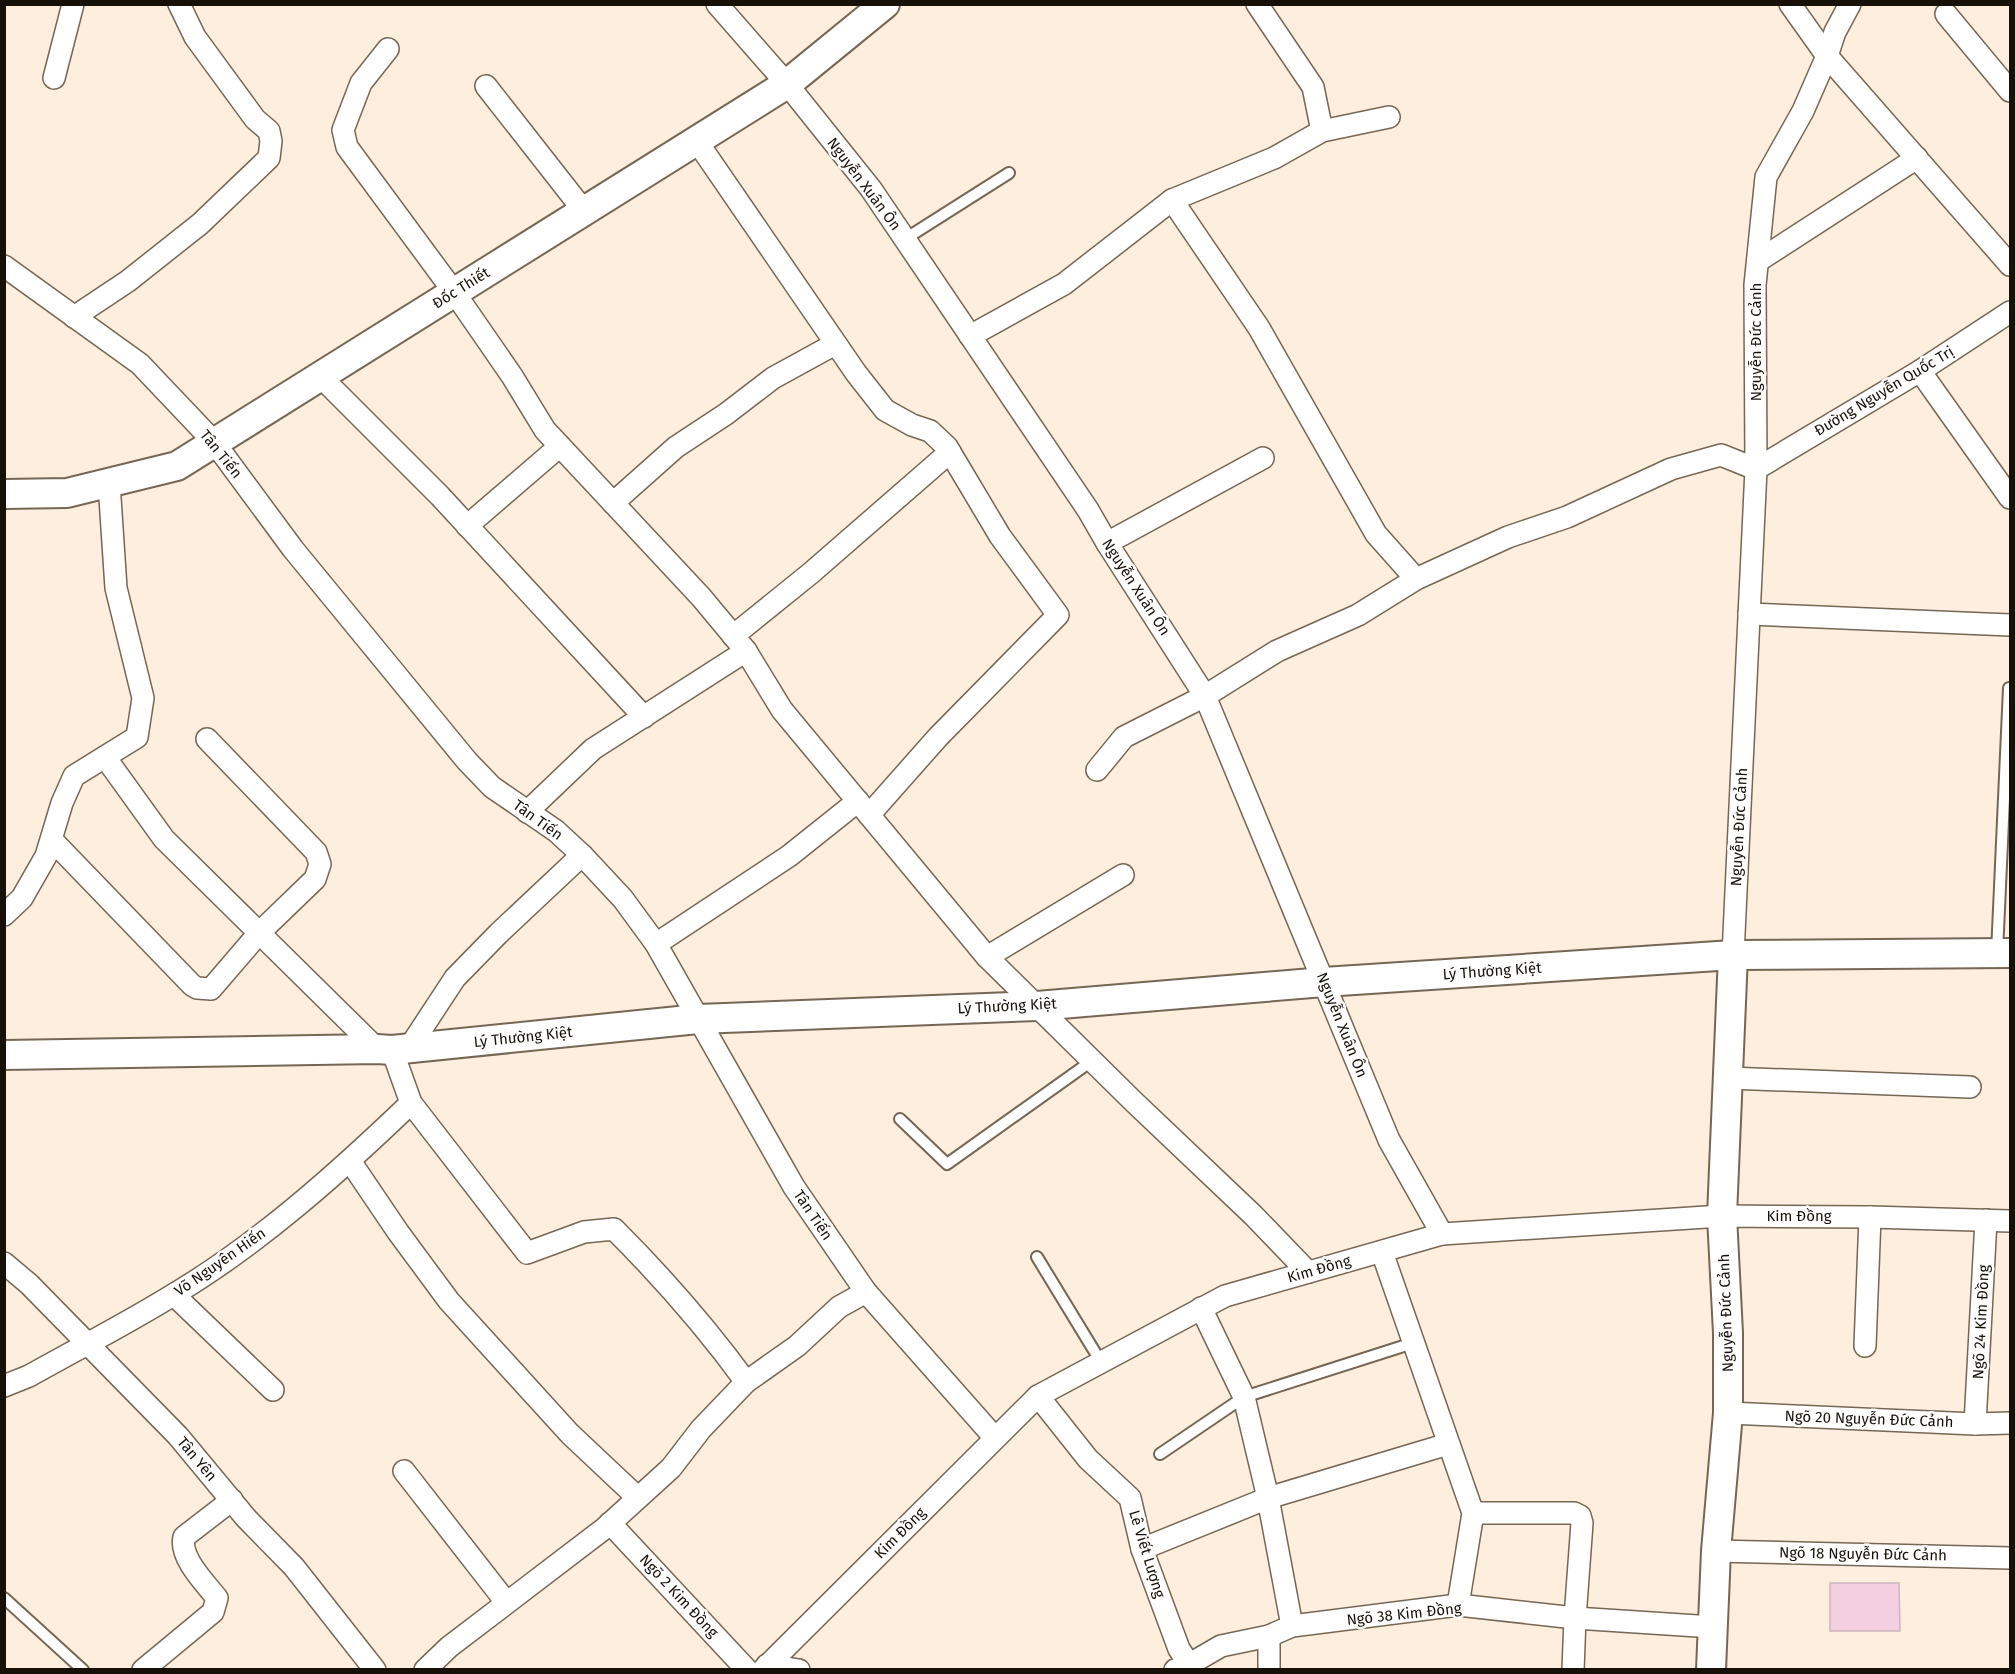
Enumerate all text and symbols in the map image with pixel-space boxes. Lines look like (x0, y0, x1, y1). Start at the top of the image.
street label: Nguyễn Xuân Ôn (823, 134, 905, 234)
street label: Đốc Thiết (429, 263, 493, 313)
street label: Nguyễn Đức Cảnh (1747, 283, 1765, 401)
street label: Đường Nguyễn Quốc Trị (1811, 342, 1957, 440)
street label: Tân Tiến (196, 426, 246, 482)
street label: Nguyễn Xuân Ôn (1098, 535, 1174, 639)
street label: Nguyễn Đức Cảnh (1727, 767, 1751, 887)
street label: Tân Tiến (510, 796, 566, 844)
street label: Lý Thường Kiệt (1442, 959, 1543, 983)
street label: Nguyễn Xuân Ôn (1313, 970, 1371, 1080)
street label: Lý Thường Kiệt (957, 994, 1058, 1018)
street label: Lý Thường Kiệt (473, 1023, 574, 1051)
street label: Tân Tiến (790, 1186, 836, 1244)
street label: Kim Đồng (1766, 1207, 1832, 1225)
street label: Võ Nguyên Hiến (171, 1224, 269, 1300)
street label: Kim Đồng (1285, 1251, 1353, 1287)
street label: Nguyễn Đức Cảnh (1715, 1253, 1737, 1373)
street label: Ngõ 24 Kim Đồng (1969, 1264, 1993, 1380)
street label: Ngõ 20 Nguyễn Đức Cảnh (1784, 1407, 1954, 1431)
street label: Tân Yên (173, 1433, 221, 1485)
street label: Kim Đồng (871, 1503, 930, 1562)
street label: Lê Viết Lượng (1125, 1508, 1169, 1600)
street label: Ngõ 18 Nguyễn Đức Cảnh (1779, 1544, 1947, 1564)
street label: Ngõ 2 Kim Đồng (636, 1551, 722, 1641)
street label: Ngõ 38 Kim Đồng (1346, 1599, 1462, 1629)

